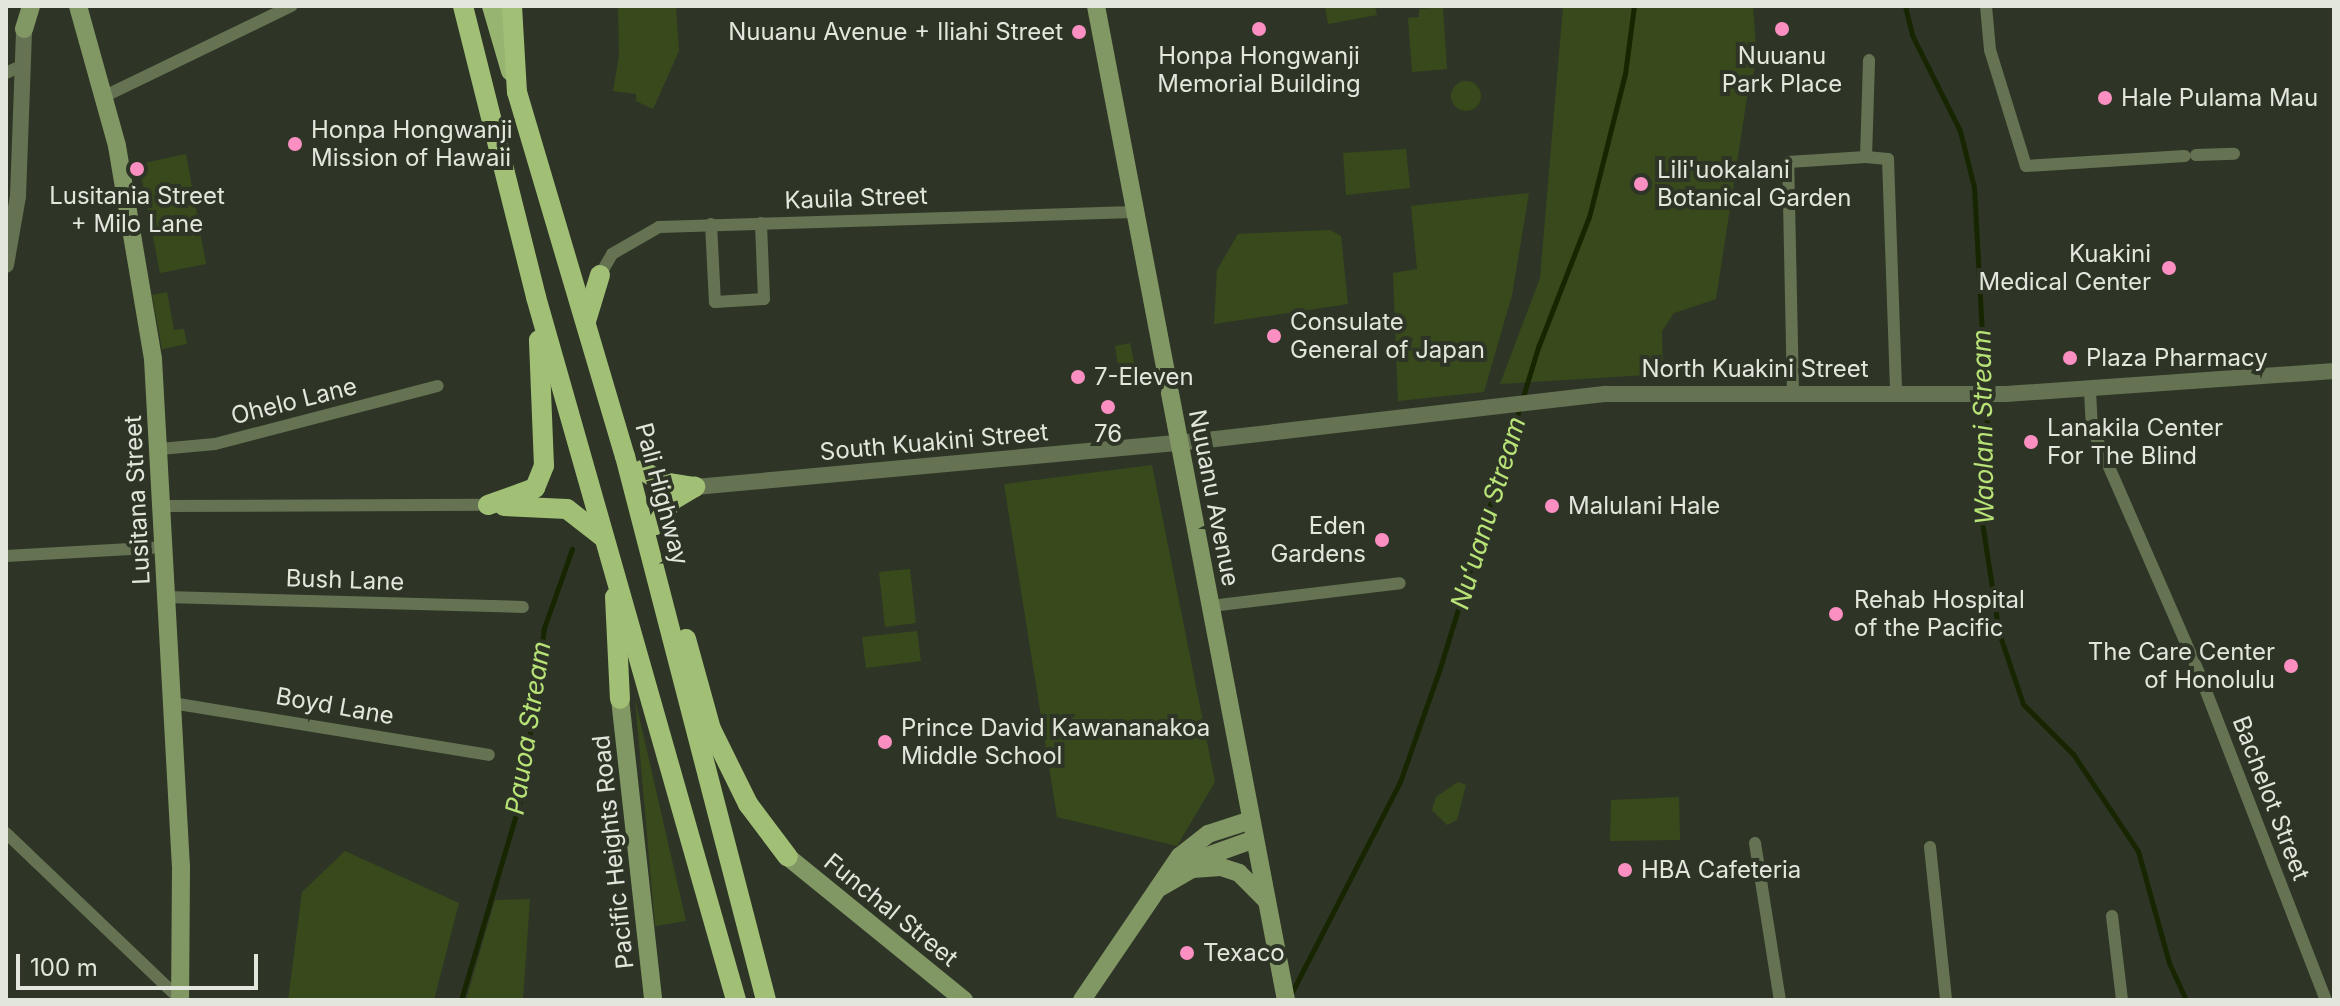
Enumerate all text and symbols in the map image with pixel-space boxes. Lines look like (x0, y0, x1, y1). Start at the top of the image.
place label: Nuuanu Avenue + Iliahi Street (728, 18, 1063, 46)
marker: Honpa Hongwanji Memorial Building (1250, 20, 1268, 38)
marker: Nuuanu Park Place (1773, 20, 1791, 38)
marker: Nuuanu Avenue + Iliahi Street (1070, 23, 1088, 41)
place label: Honpa Hongwanji Memorial Building (1157, 42, 1361, 98)
place label: Nuuanu Park Place (1722, 42, 1842, 98)
place label: Hale Pulama Mau (2121, 84, 2318, 112)
marker: Hale Pulama Mau (2096, 89, 2114, 107)
place label: Honpa Hongwanji Mission of Hawaii (311, 116, 513, 172)
marker: Honpa Hongwanji Mission of Hawaii (286, 135, 304, 153)
place label: Lili'uokalani Botanical Garden (1657, 156, 1851, 212)
marker: Lusitania Street + Milo Lane (128, 160, 146, 178)
marker: Lili'uokalani Botanical Garden (1632, 175, 1650, 193)
street label: Kauila Street (784, 181, 928, 215)
place label: Lusitania Street + Milo Lane (49, 182, 225, 238)
place label: Kuakini Medical Center (1978, 240, 2151, 296)
marker: Kuakini Medical Center (2158, 257, 2180, 279)
place label: Consulate General of Japan (1290, 308, 1485, 364)
marker: Consulate General of Japan (1265, 327, 1283, 345)
water label: Waolani Stream (1966, 329, 2000, 525)
place label: Plaza Pharmacy (2086, 344, 2268, 372)
marker: Plaza Pharmacy (2061, 349, 2079, 367)
street label: North Kuakini Street (1641, 355, 1869, 383)
place label: 7-Eleven (1094, 363, 1194, 391)
marker: 7-Eleven (1069, 368, 1087, 386)
street label: Ohelo Lane (228, 371, 360, 431)
marker: 76 (1099, 398, 1117, 416)
street label: Nuuanu Avenue (1183, 407, 1245, 589)
water label: Nuʻuanu Stream (1444, 413, 1532, 613)
street label: Lusitana Street (118, 414, 156, 586)
place label: Lanakila Center For The Blind (2047, 414, 2223, 470)
street label: South Kuakini Street (819, 418, 1049, 466)
street label: Pali Highway (629, 420, 695, 568)
place label: 76 (1094, 420, 1122, 448)
marker: Lanakila Center For The Blind (2022, 433, 2040, 451)
place label: Malulani Hale (1568, 492, 1720, 520)
marker: Malulani Hale (1543, 497, 1561, 515)
place label: Eden Gardens (1270, 512, 1366, 568)
marker: Eden Gardens (1373, 531, 1391, 549)
street label: Bush Lane (285, 564, 405, 596)
place label: Rehab Hospital of the Pacific (1854, 586, 2025, 642)
marker: Rehab Hospital of the Pacific (1825, 603, 1847, 625)
place label: The Care Center of Honolulu (2088, 638, 2275, 694)
water label: Pauoa Stream (499, 639, 557, 817)
marker: The Care Center of Honolulu (2282, 657, 2300, 675)
street label: Boyd Lane (274, 681, 396, 731)
street label: Bachelot Street (2226, 712, 2316, 884)
place label: Prince David Kawananakoa Middle School (901, 714, 1210, 770)
marker: Prince David Kawananakoa Middle School (876, 733, 894, 751)
street label: Pacific Heights Road (586, 734, 640, 970)
street label: Funchal Street (818, 847, 964, 973)
place label: HBA Cafeteria (1641, 856, 1801, 884)
marker: HBA Cafeteria (1616, 861, 1634, 879)
scale bar (20, 938, 262, 988)
place label: Texaco (1203, 939, 1285, 967)
marker: Texaco (1178, 944, 1196, 962)
text: 100 m (30, 953, 98, 982)

